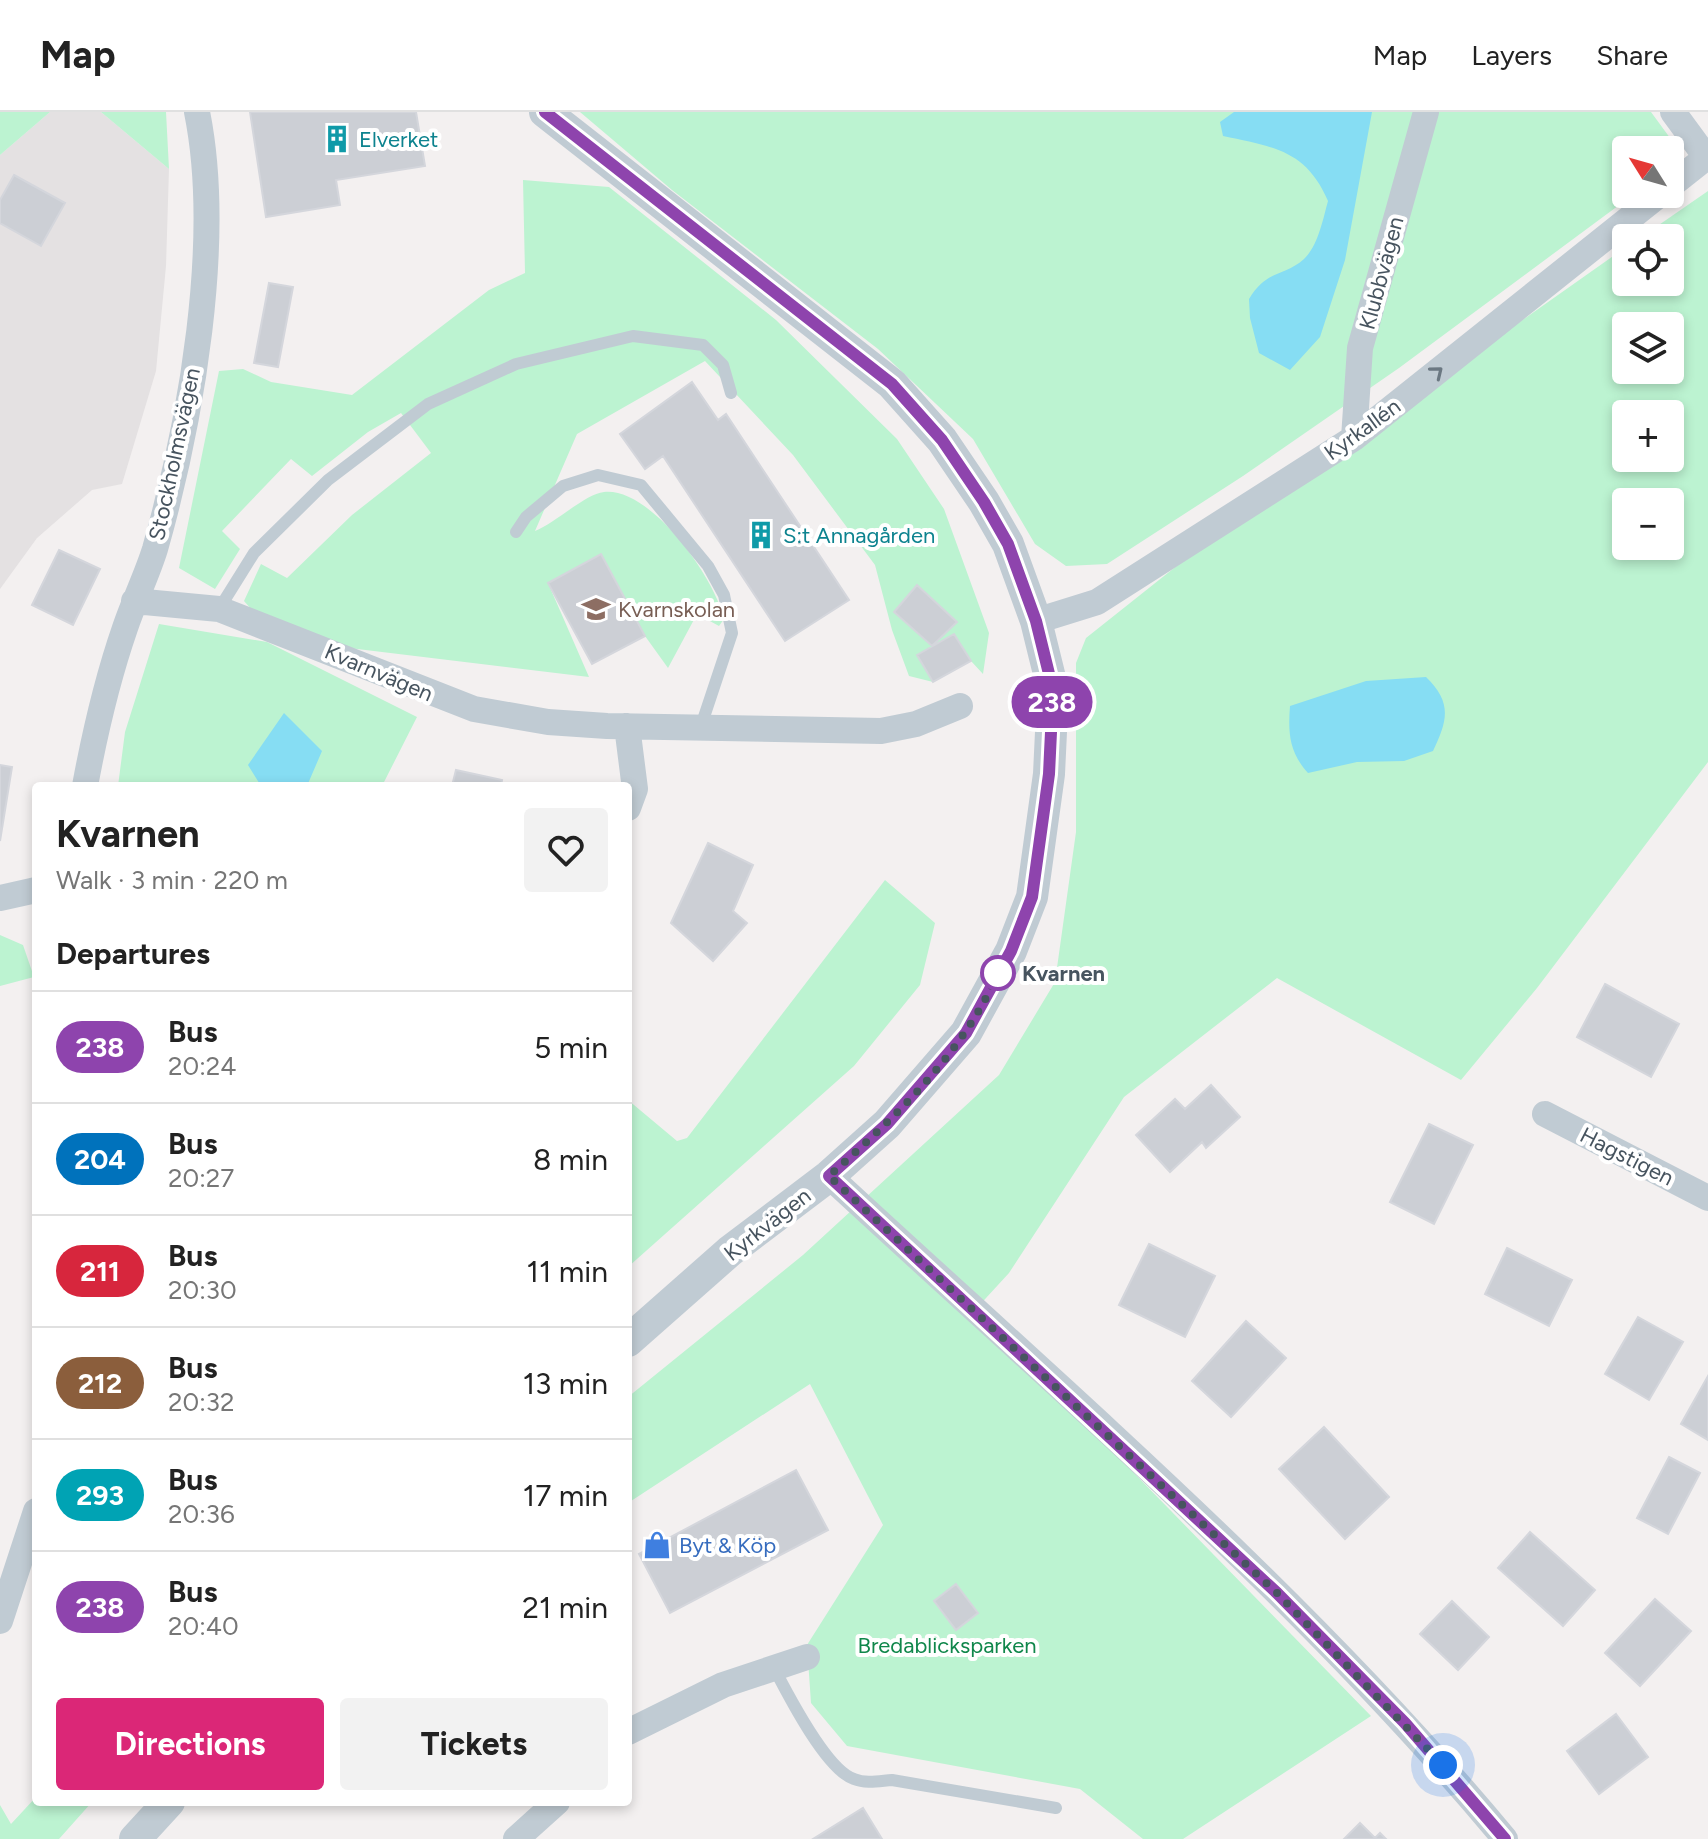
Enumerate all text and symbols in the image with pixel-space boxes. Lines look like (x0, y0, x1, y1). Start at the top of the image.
text: Map (40, 32, 116, 78)
text: Map (1373, 38, 1427, 72)
text: Layers (1471, 38, 1552, 72)
text: Share (1596, 38, 1668, 72)
building icon: Elverket (322, 124, 352, 154)
place label: Elverket (359, 126, 438, 153)
north arrow (1612, 136, 1684, 208)
map controls (1612, 136, 1684, 560)
street label: Klubbvägen (1353, 214, 1410, 333)
button: locate (1612, 224, 1684, 296)
button: layers (1612, 312, 1684, 384)
street label: Stockholmsvägen (143, 365, 206, 543)
one-way arrow (1428, 367, 1443, 381)
street label: Kyrkallén (1319, 393, 1406, 466)
button: + (1612, 400, 1684, 472)
button: − (1612, 488, 1684, 560)
building icon: S:t Annagården (746, 520, 776, 550)
place label: S:t Annagården (783, 522, 935, 549)
school or university icon: Kvarnskolan (581, 594, 611, 624)
place label: Kvarnskolan (618, 596, 735, 623)
street label: Kvarnvägen (321, 638, 437, 707)
line badge: 238 (1006, 676, 1098, 728)
text: 238 (1028, 685, 1076, 719)
button: heart (524, 808, 608, 892)
text: Kvarnen (56, 811, 200, 857)
text: Walk · 3 min · 220 m (56, 864, 288, 896)
text: Departures (56, 935, 210, 972)
marker: Kvarnen (981, 956, 1015, 990)
place label: Kvarnen (1022, 960, 1105, 987)
text: Bus (168, 1013, 217, 1050)
text: 5 min (534, 1029, 608, 1066)
text: 238 (76, 1030, 124, 1064)
text: 20:24 (168, 1050, 236, 1082)
street label: Hagstigen (1575, 1121, 1678, 1192)
text: Bus (168, 1125, 217, 1162)
text: 8 min (533, 1141, 608, 1178)
text: 204 (74, 1142, 126, 1176)
text: 20:27 (168, 1162, 234, 1194)
street label: Kyrkvägen (719, 1182, 816, 1267)
text: Bus (168, 1237, 217, 1274)
text: 11 min (527, 1253, 608, 1290)
text: 211 (80, 1254, 120, 1288)
text: 20:30 (168, 1274, 237, 1306)
text: Bus (168, 1349, 217, 1386)
text: 13 min (523, 1365, 608, 1402)
text: 212 (78, 1366, 122, 1400)
text: 20:32 (168, 1386, 234, 1418)
text: Bus (168, 1461, 217, 1498)
text: 17 min (523, 1477, 608, 1514)
text: 293 (76, 1478, 124, 1512)
text: 20:36 (168, 1498, 235, 1530)
shop icon: Byt & Köp (642, 1530, 672, 1560)
place label: Byt & Köp (679, 1532, 776, 1559)
text: Bus (168, 1573, 217, 1610)
text: 21 min (522, 1589, 608, 1626)
text: 238 (76, 1590, 124, 1624)
text: 20:40 (168, 1610, 239, 1642)
park label: Bredablicksparken (857, 1632, 1037, 1659)
button: Directions (56, 1698, 324, 1790)
button: Tickets (340, 1698, 608, 1790)
your location (1423, 1745, 1463, 1785)

